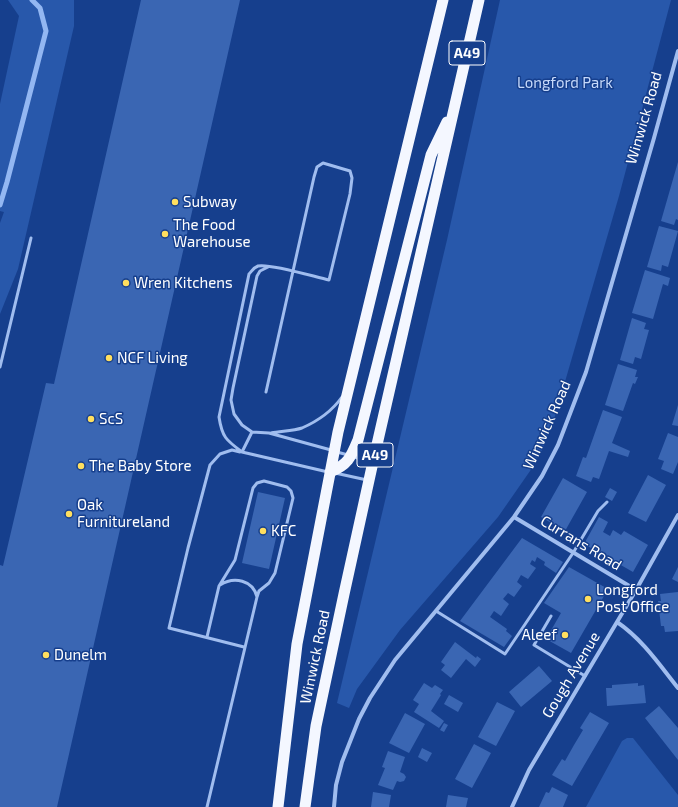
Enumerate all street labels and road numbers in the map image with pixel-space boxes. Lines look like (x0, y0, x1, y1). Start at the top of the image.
road number: A49 (449, 41, 485, 65)
street label: Winwick Road (622, 70, 666, 166)
street label: Winwick Road (519, 378, 575, 472)
road number: A49 (357, 443, 393, 467)
street label: Currans Road (537, 512, 625, 574)
street label: Winwick Road (296, 608, 334, 706)
street label: Gough Avenue (538, 629, 604, 721)

